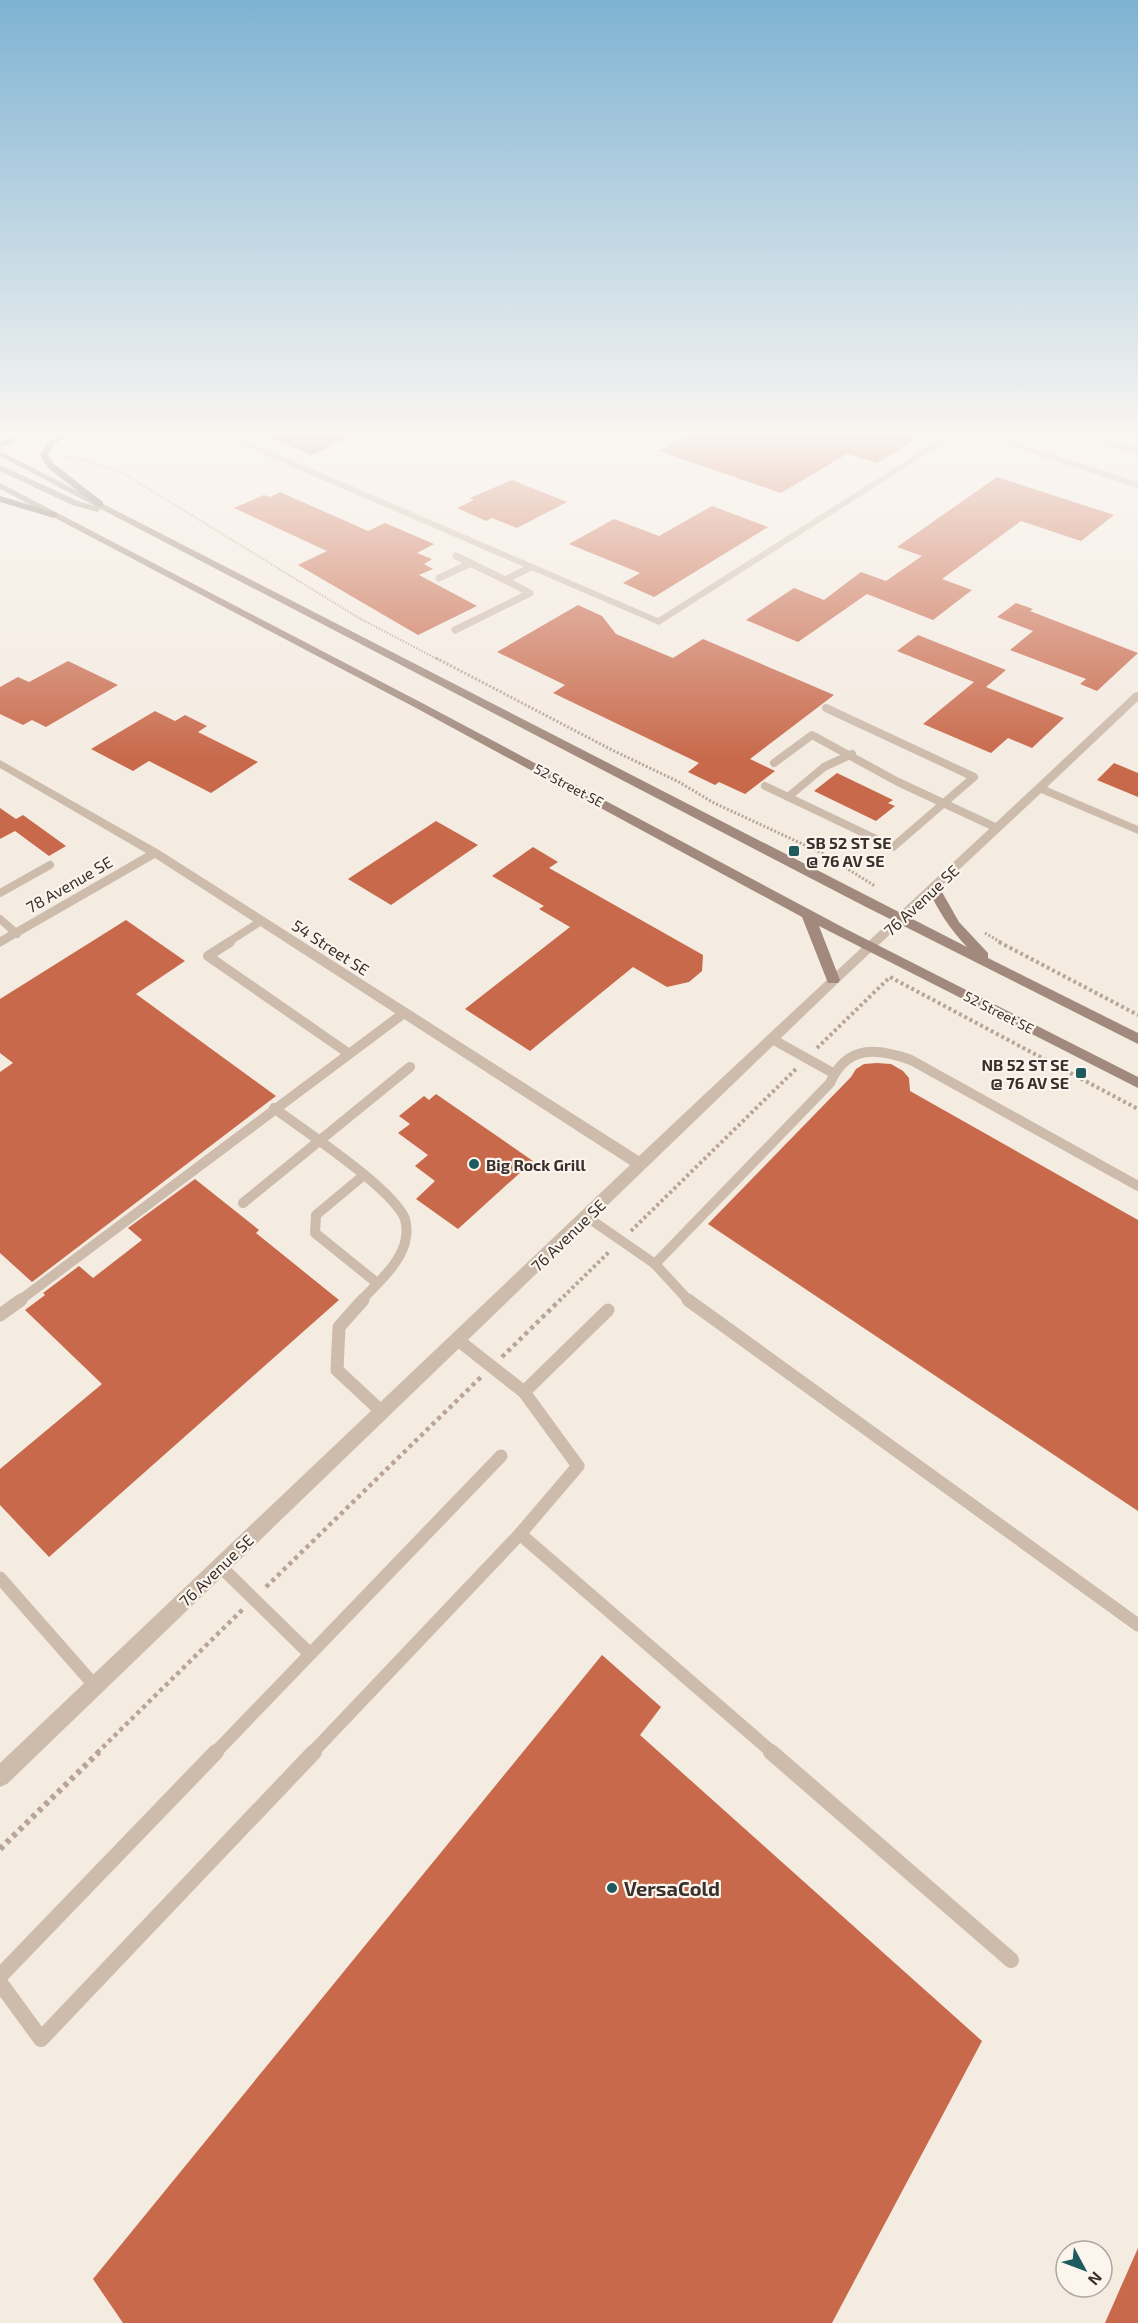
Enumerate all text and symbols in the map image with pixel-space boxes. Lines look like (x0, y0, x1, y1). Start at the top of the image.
street label: 52 Street SE (531, 760, 607, 810)
place label: SB 52 ST SE @ 76 AV SE (806, 833, 891, 870)
marker: SB 52 ST SE @ 76 AV SE (787, 844, 801, 858)
street label: 78 Avenue SE (23, 852, 115, 916)
street label: 76 Avenue SE (880, 860, 962, 940)
street label: 54 Street SE (289, 915, 373, 979)
street label: 52 Street SE (961, 987, 1037, 1037)
place label: NB 52 ST SE @ 76 AV SE (981, 1055, 1069, 1092)
marker: NB 52 ST SE @ 76 AV SE (1074, 1066, 1088, 1080)
place label: Big Rock Grill (486, 1155, 586, 1174)
marker: Big Rock Grill (467, 1157, 481, 1171)
street label: 76 Avenue SE (527, 1195, 609, 1275)
street label: 76 Avenue SE (175, 1530, 257, 1610)
place label: VersaCold (624, 1876, 720, 1900)
marker: VersaCold (605, 1881, 619, 1895)
north arrow (1054, 2239, 1114, 2299)
text: N (1085, 2269, 1107, 2290)

